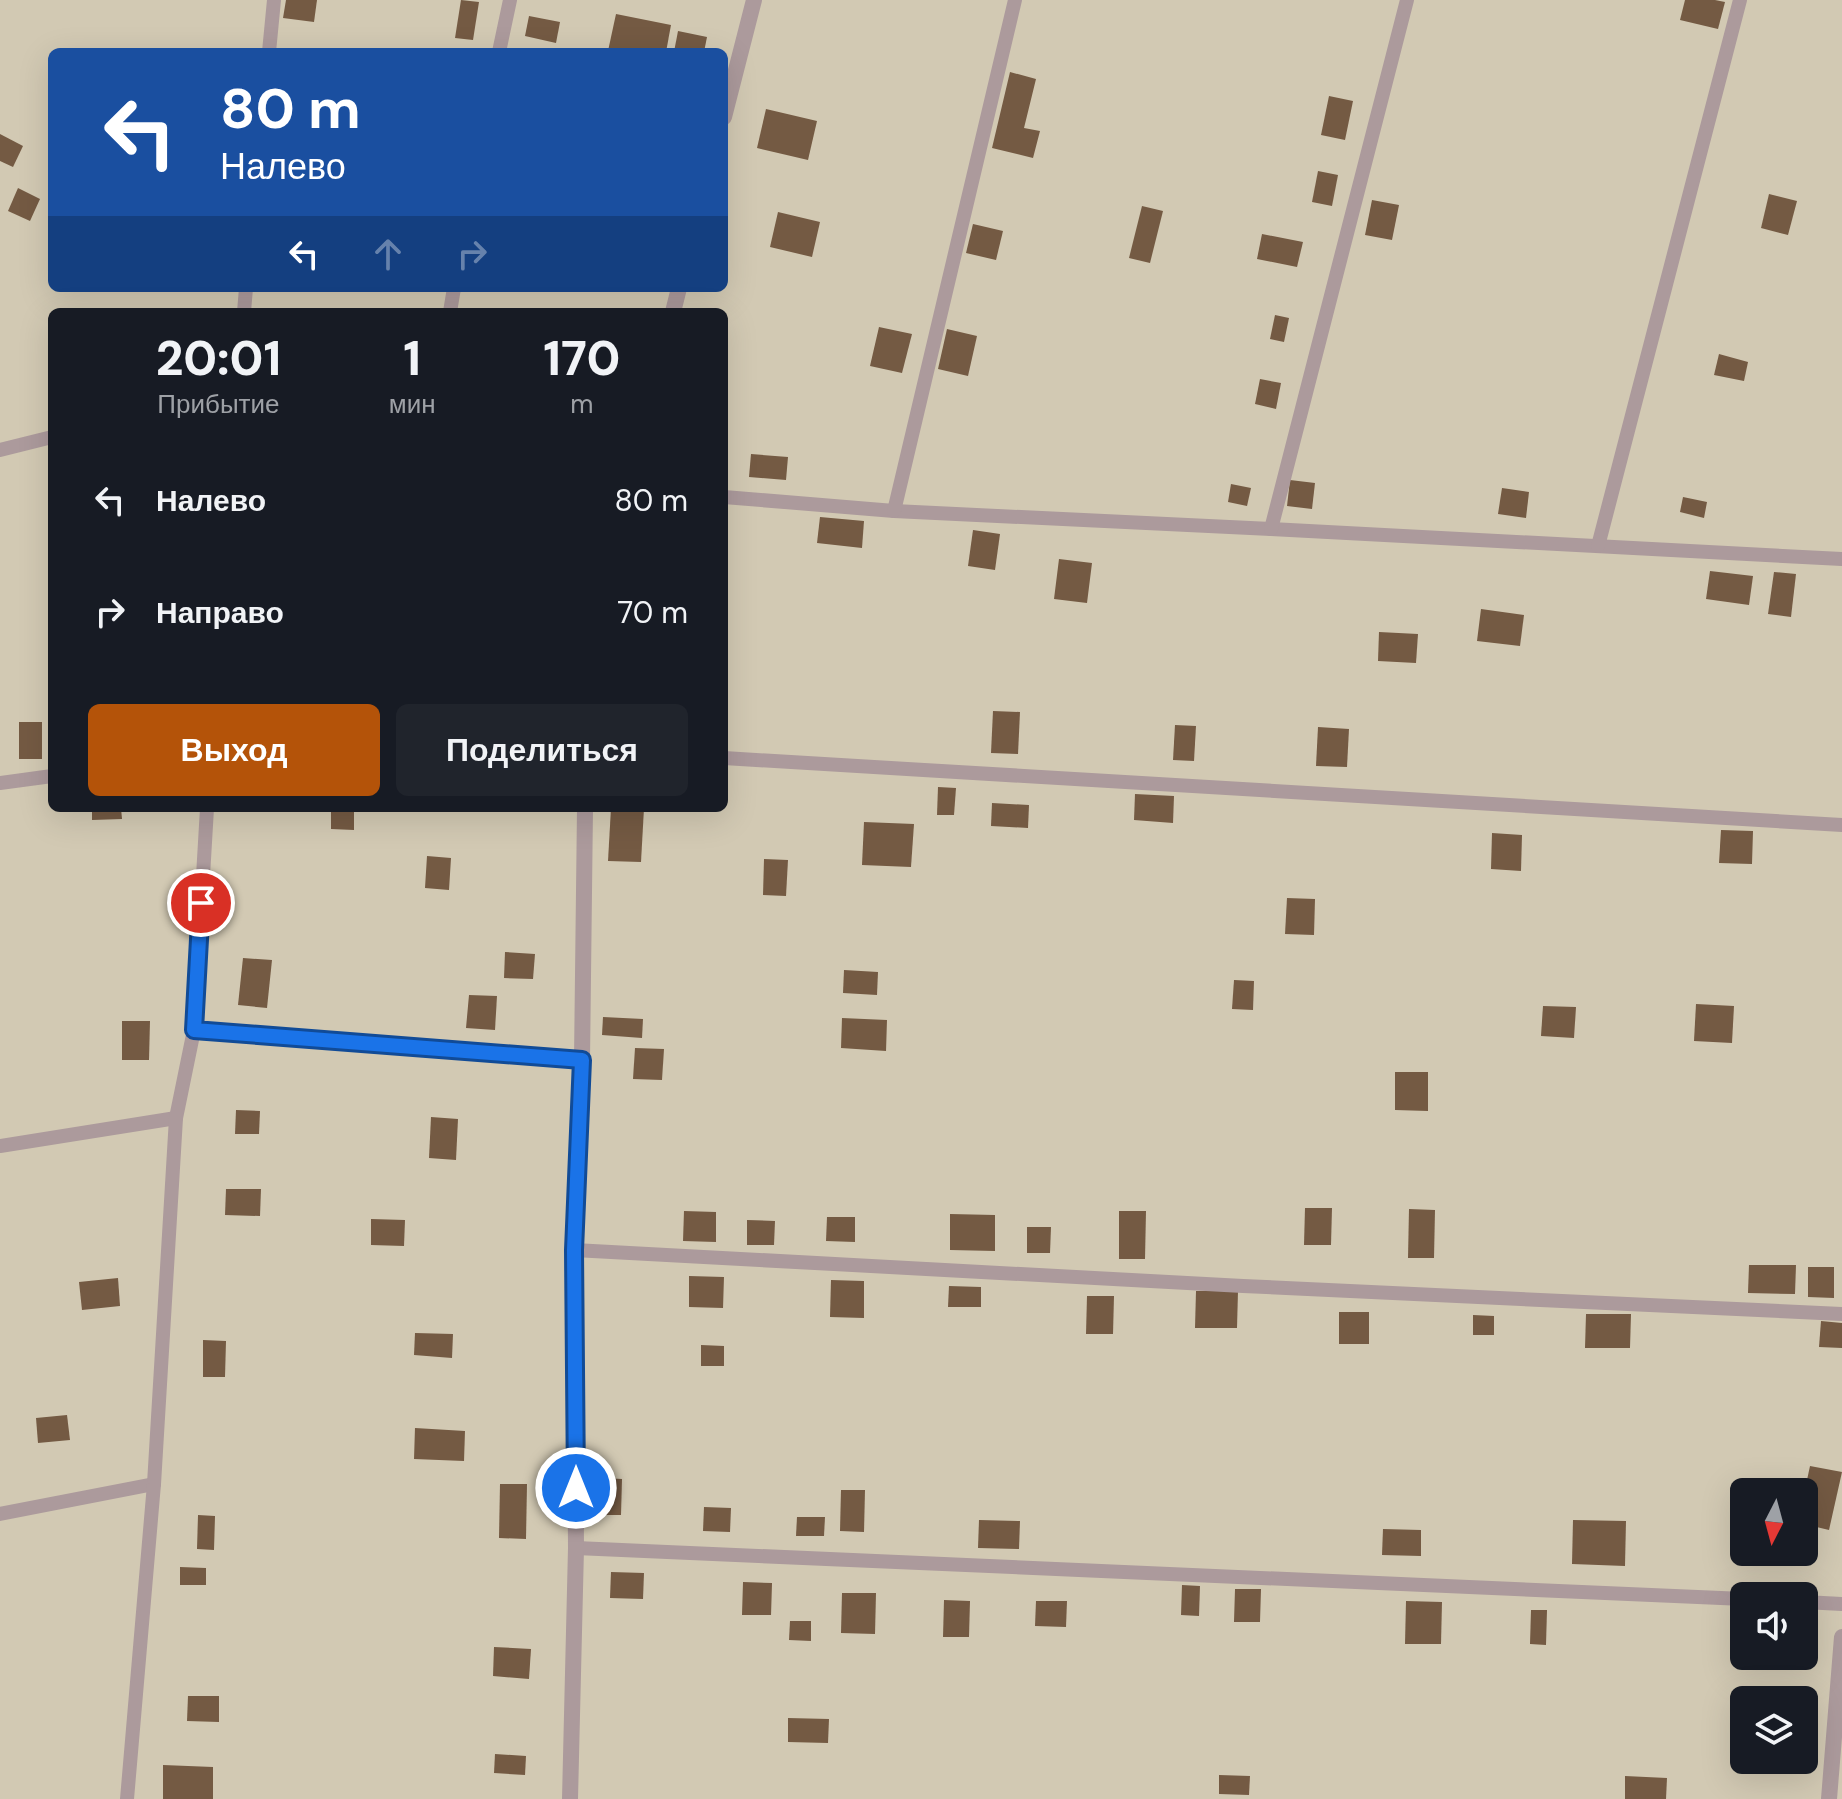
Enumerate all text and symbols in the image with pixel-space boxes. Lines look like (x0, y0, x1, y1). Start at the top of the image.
text: 80 m (220, 72, 361, 145)
icon: left (88, 80, 192, 184)
text: Налево (220, 143, 346, 190)
icon: left (282, 232, 326, 276)
icon: ahead (366, 232, 410, 276)
icon: right (450, 232, 494, 276)
text: 20:01 (156, 327, 281, 390)
text: 1 (403, 327, 421, 390)
text: 170 (543, 327, 620, 390)
text: Прибытие (157, 387, 279, 421)
text: мин (389, 387, 436, 421)
text: m (570, 387, 593, 421)
icon: left (88, 478, 132, 522)
text: Налево (156, 481, 266, 520)
text: 80 m (615, 481, 688, 520)
icon: right (88, 590, 132, 634)
text: Направо (156, 593, 284, 632)
text: 70 m (617, 593, 688, 632)
button: Выход (88, 704, 380, 796)
button: Поделиться (396, 704, 688, 796)
pin (167, 869, 235, 937)
icon: arrive (179, 881, 223, 925)
position arrow (534, 1446, 618, 1530)
north arrow (1730, 1478, 1818, 1566)
map controls (1730, 1478, 1818, 1774)
button: sound (1730, 1582, 1818, 1670)
button: layers (1730, 1686, 1818, 1774)

